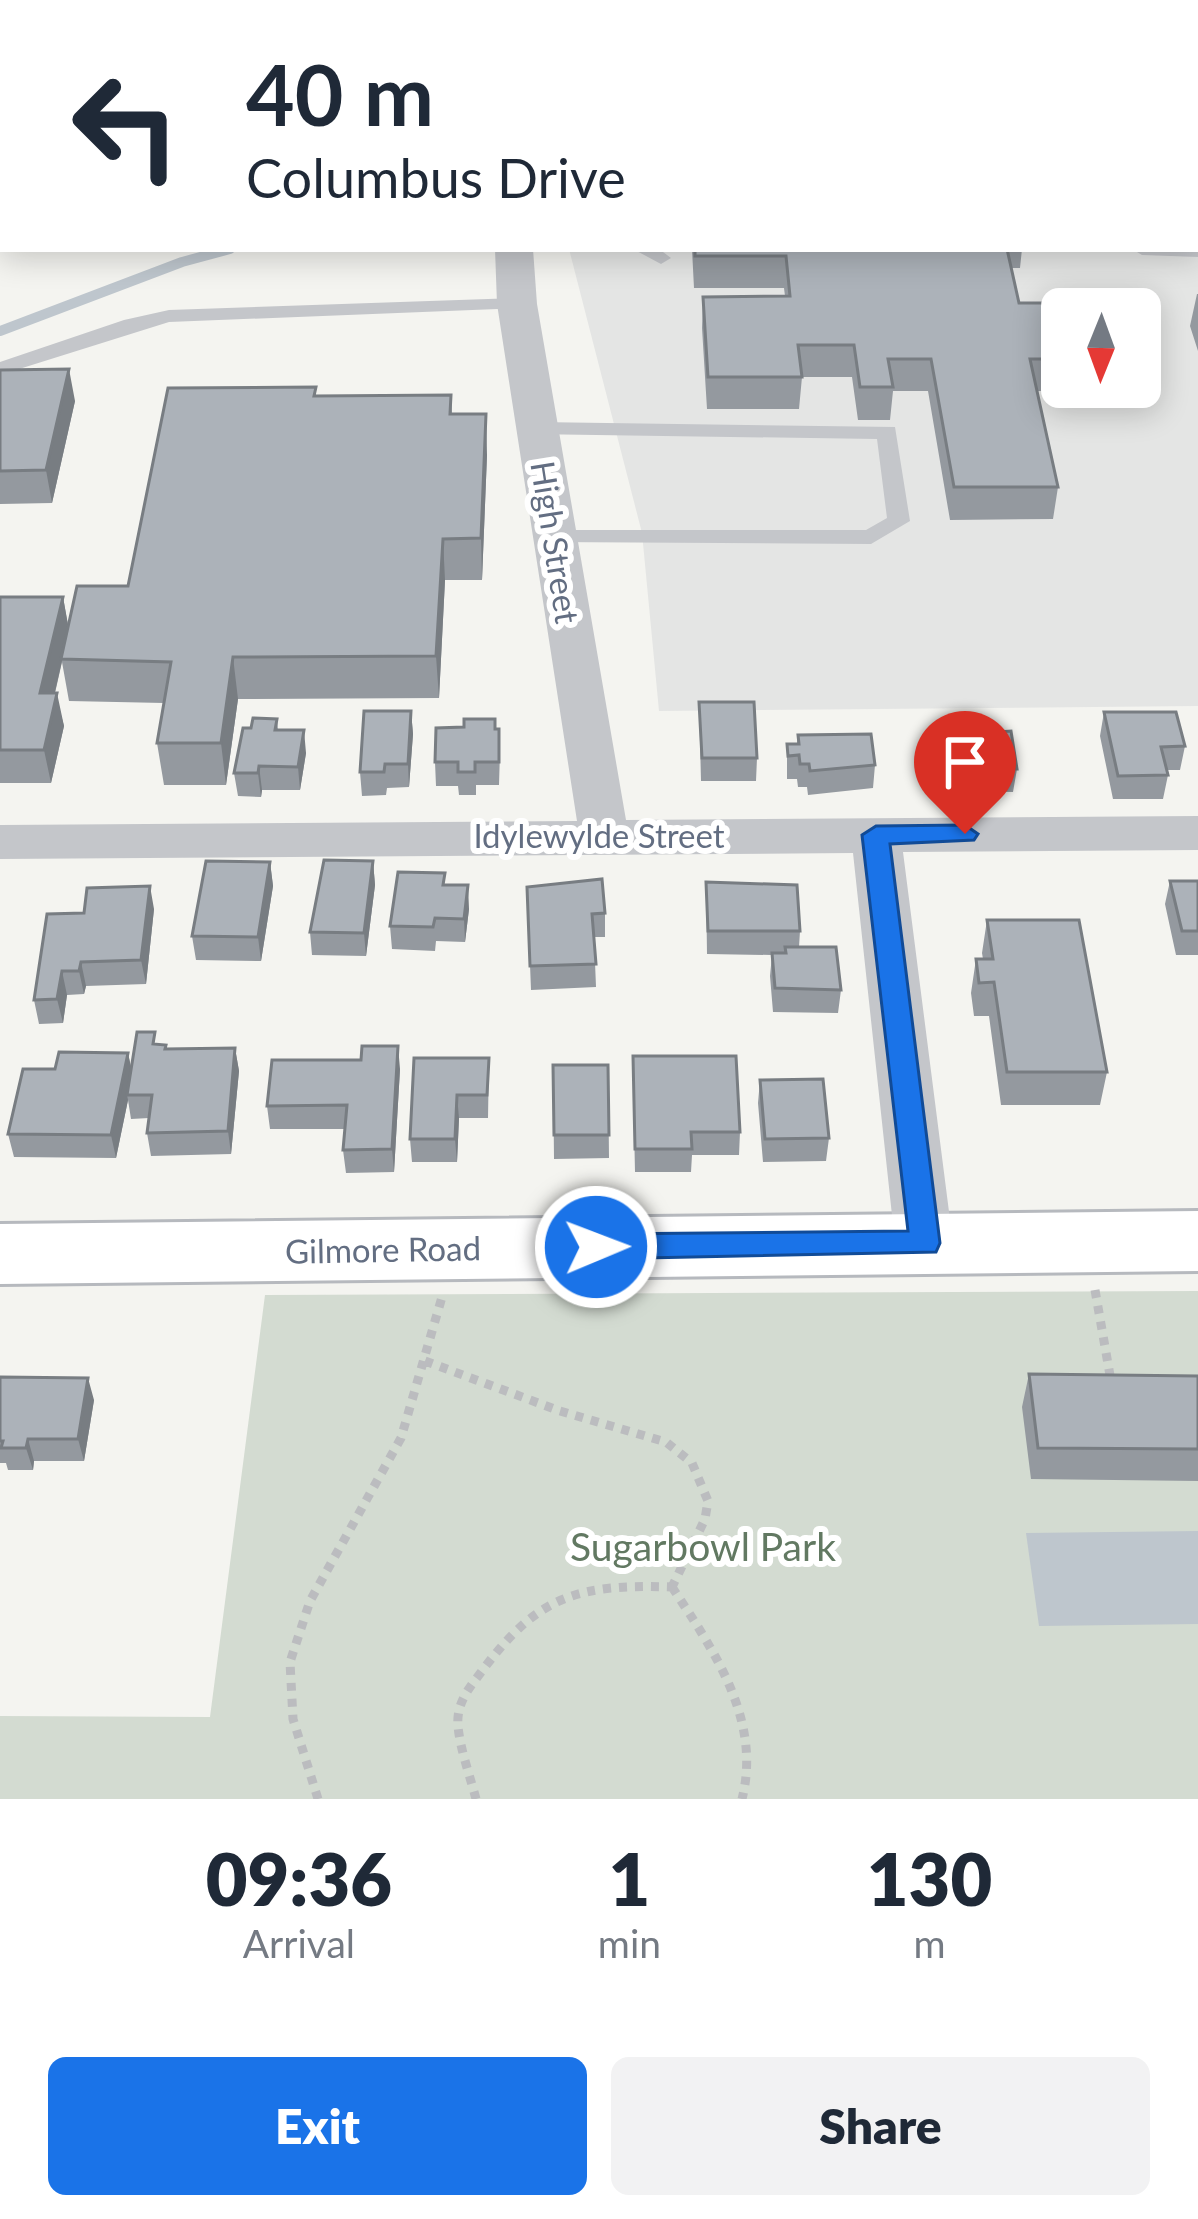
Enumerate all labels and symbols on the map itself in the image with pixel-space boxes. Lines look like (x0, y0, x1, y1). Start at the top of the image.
north arrow (1041, 288, 1161, 408)
street label: High Street (523, 458, 589, 626)
pin (914, 711, 1016, 834)
street label: Idylewylde Street (473, 815, 725, 855)
position arrow (533, 1184, 659, 1310)
street label: Gilmore Road (285, 1227, 481, 1271)
park label: Sugarbowl Park (570, 1523, 836, 1569)

